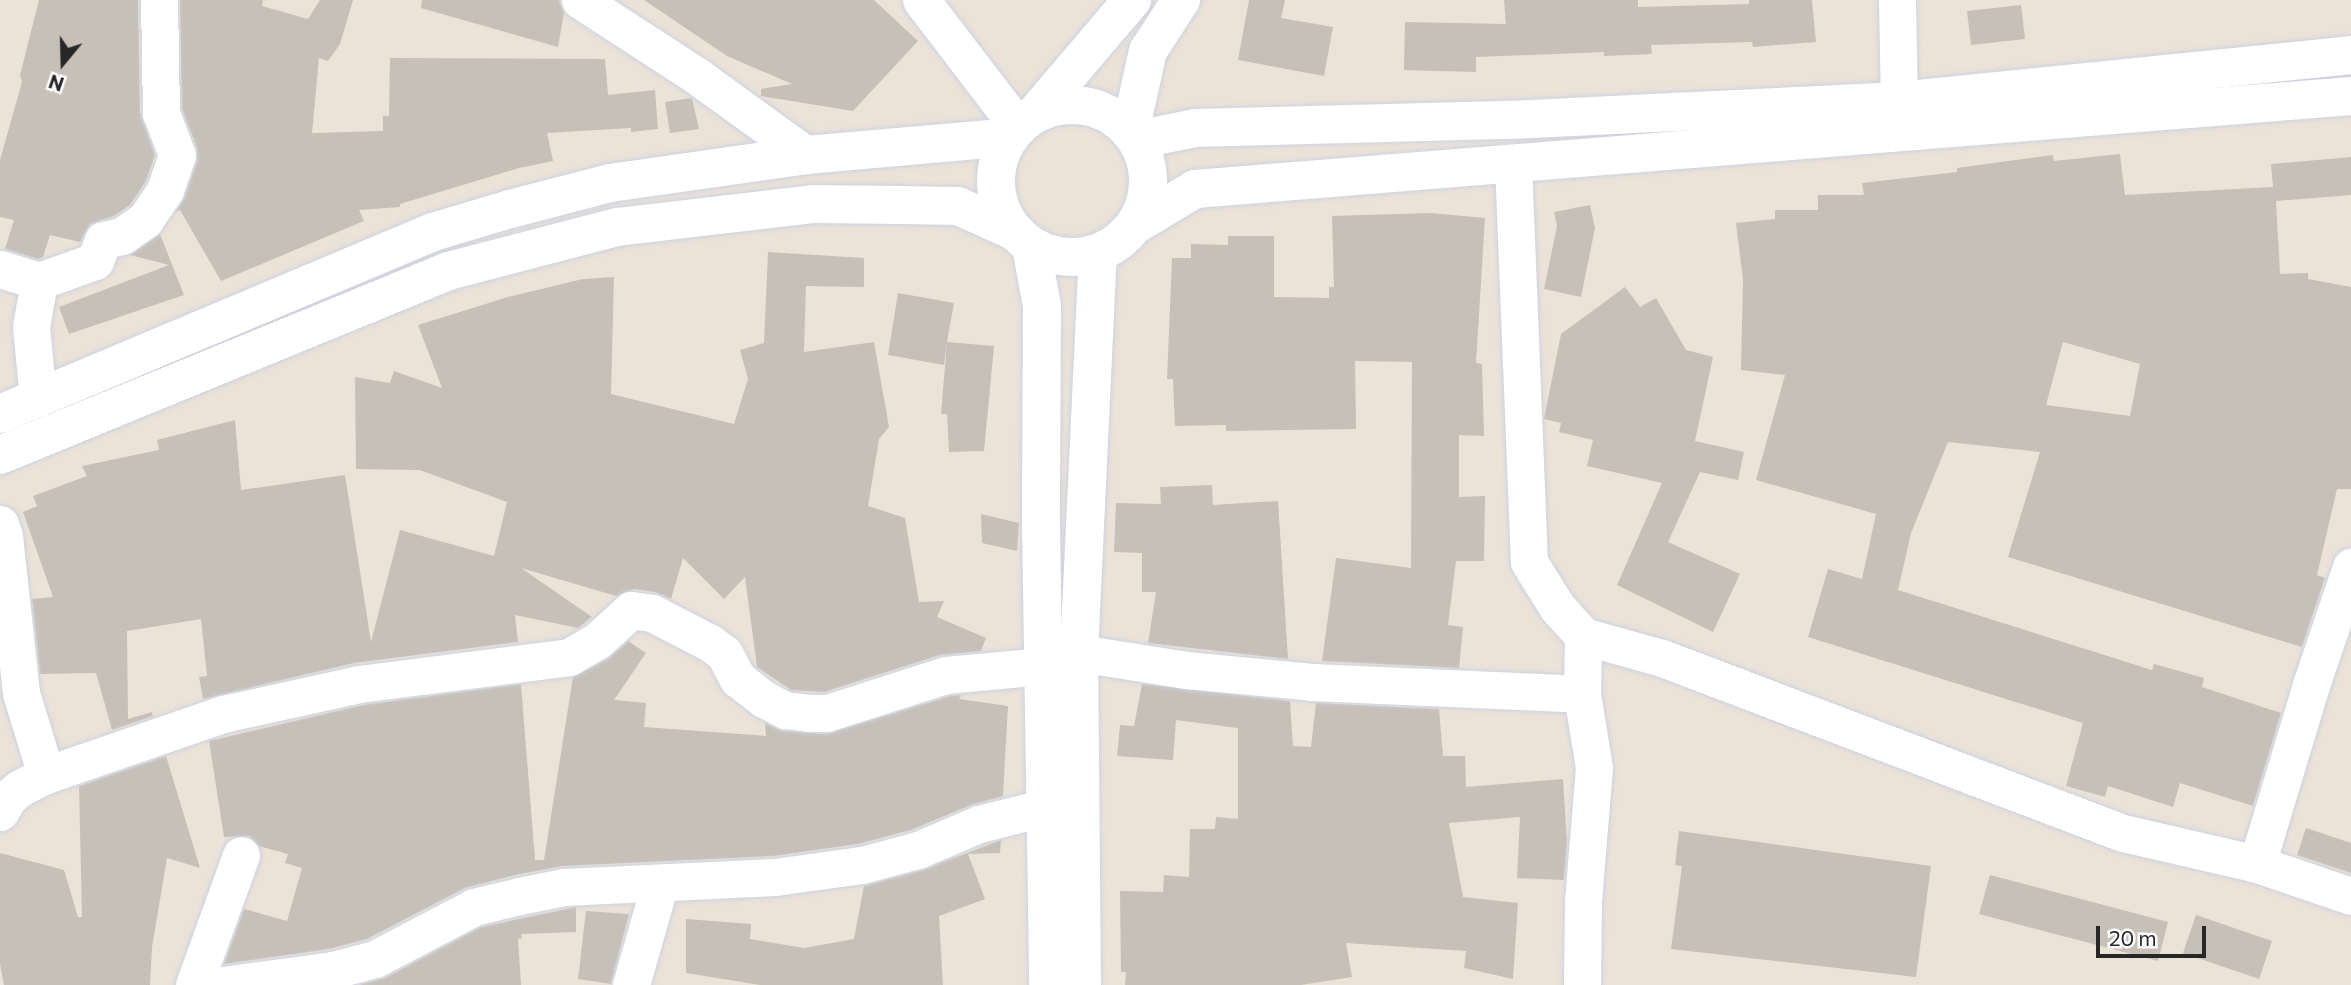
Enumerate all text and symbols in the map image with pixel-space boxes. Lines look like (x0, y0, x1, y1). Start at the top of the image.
north arrow (28, 28, 98, 98)
text: N (46, 70, 66, 97)
scale bar (2099, 912, 2209, 956)
text: 20 m (2109, 925, 2157, 950)

